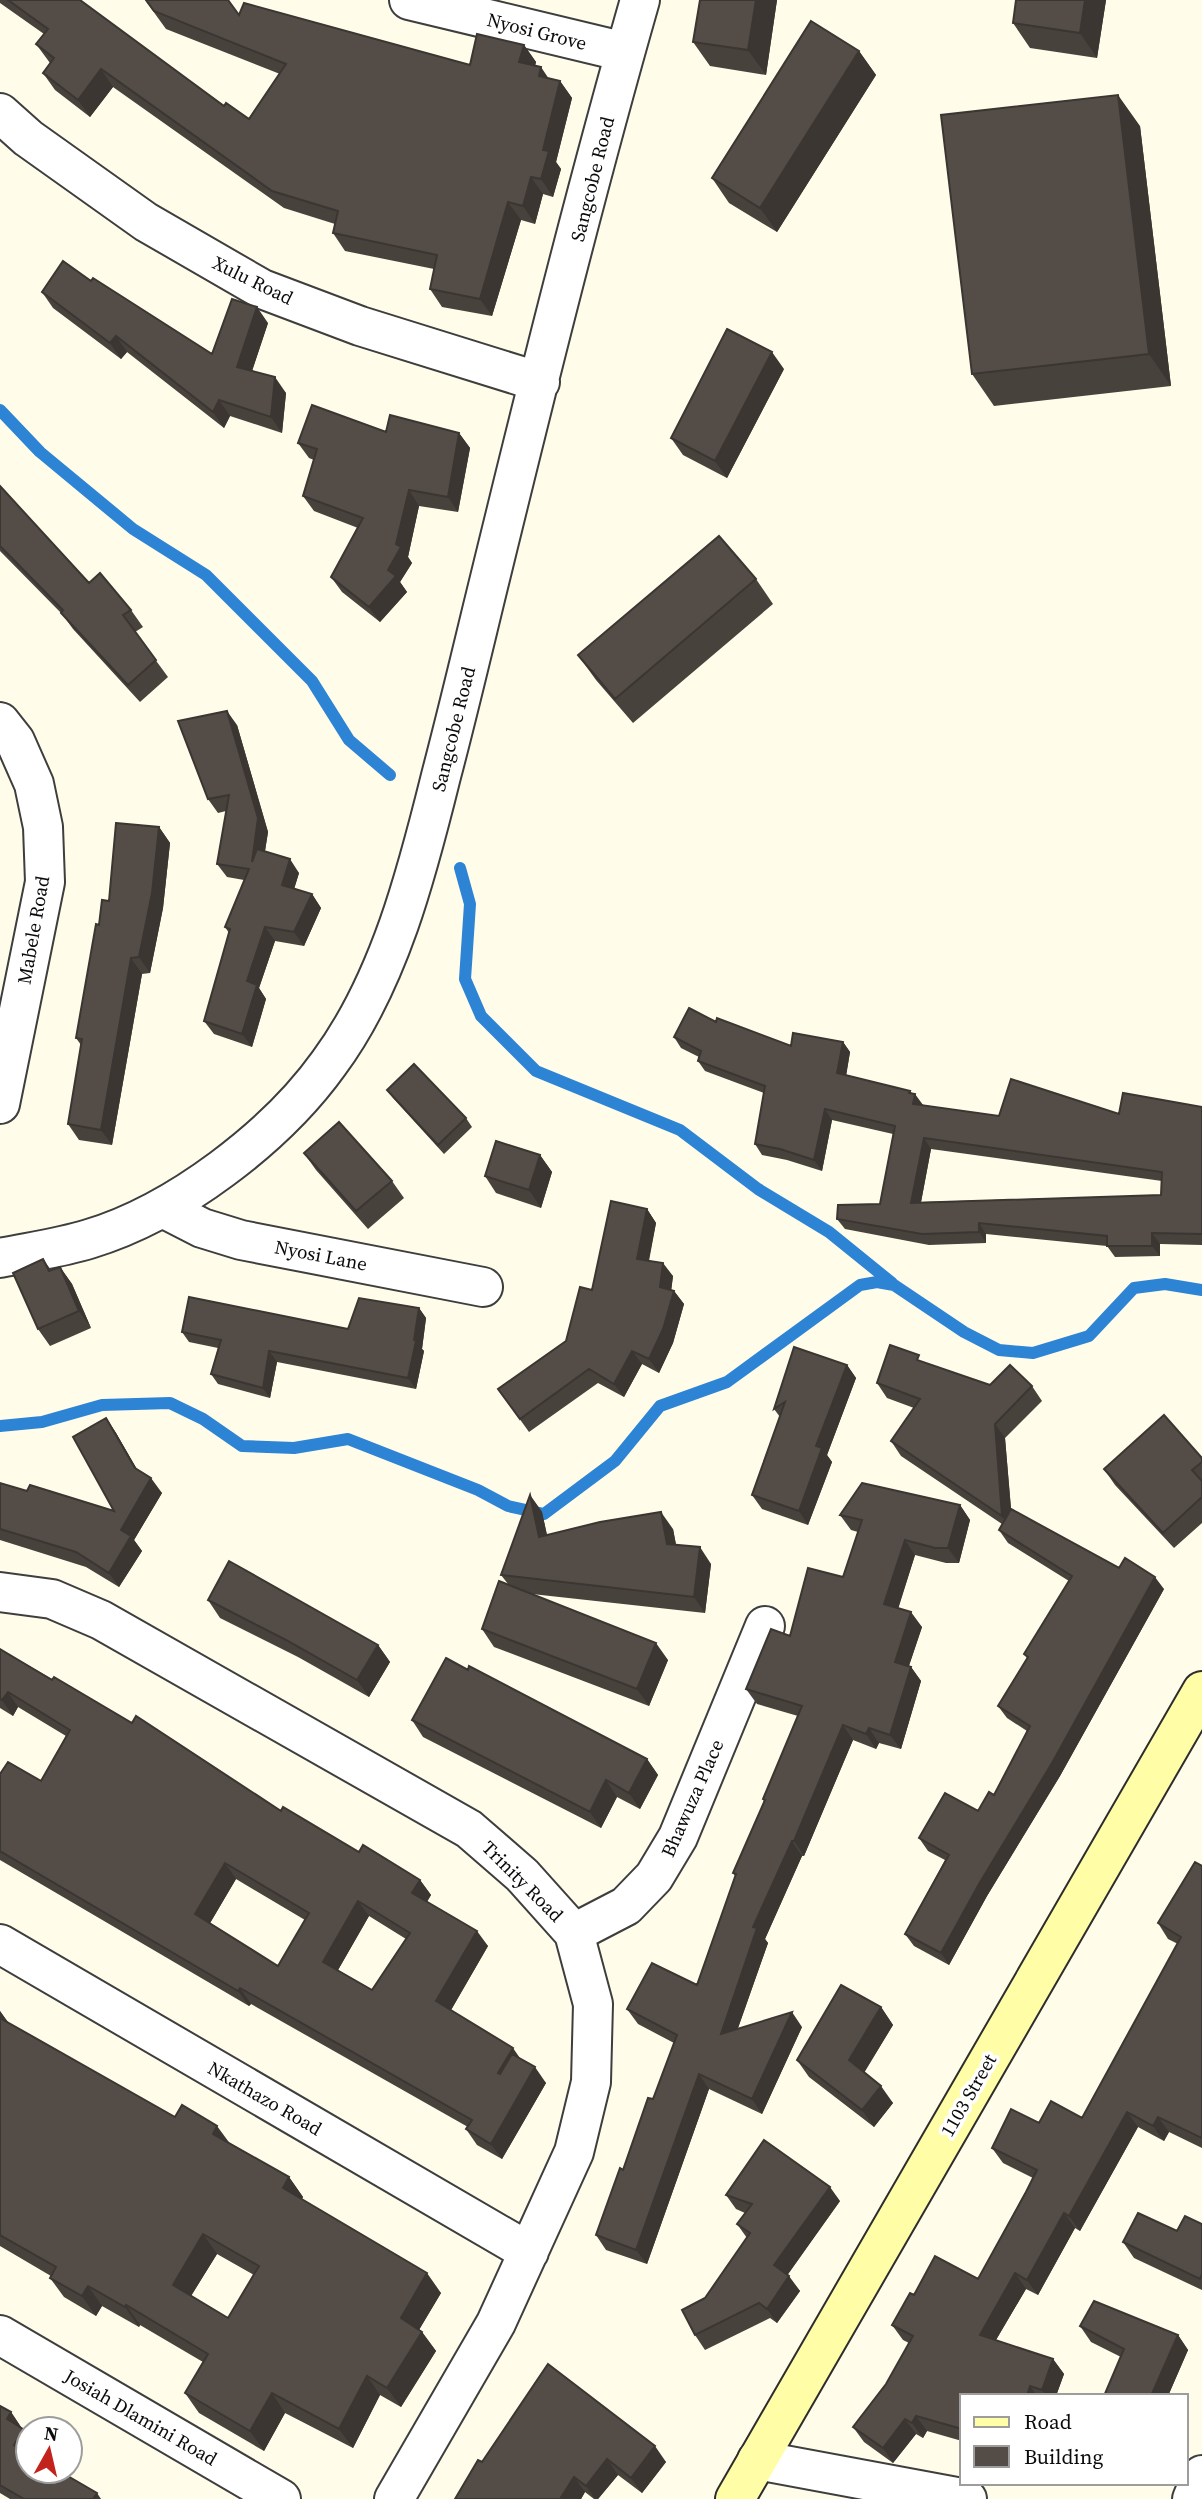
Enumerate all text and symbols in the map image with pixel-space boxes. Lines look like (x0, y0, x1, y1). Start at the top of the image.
street label: Nyosi Grove (484, 6, 590, 56)
street label: Sangcobe Road (564, 113, 620, 244)
street label: Xulu Road (208, 249, 298, 311)
street label: Sangcobe Road (425, 663, 481, 794)
street label: Mabele Road (11, 873, 55, 986)
street label: Nyosi Lane (272, 1233, 370, 1277)
street label: Bhawuza Place (654, 1735, 730, 1861)
street label: Trinity Road (477, 1835, 570, 1928)
street label: 1103 Street (934, 2048, 1003, 2141)
street label: Nkathazo Road (203, 2055, 327, 2141)
street label: Josiah Dlamini Road (59, 2362, 222, 2471)
legend (960, 2394, 1188, 2485)
text: Road (1024, 2407, 1072, 2436)
north arrow (14, 2415, 84, 2485)
text: N (43, 2419, 60, 2447)
text: Building (1024, 2442, 1103, 2471)

